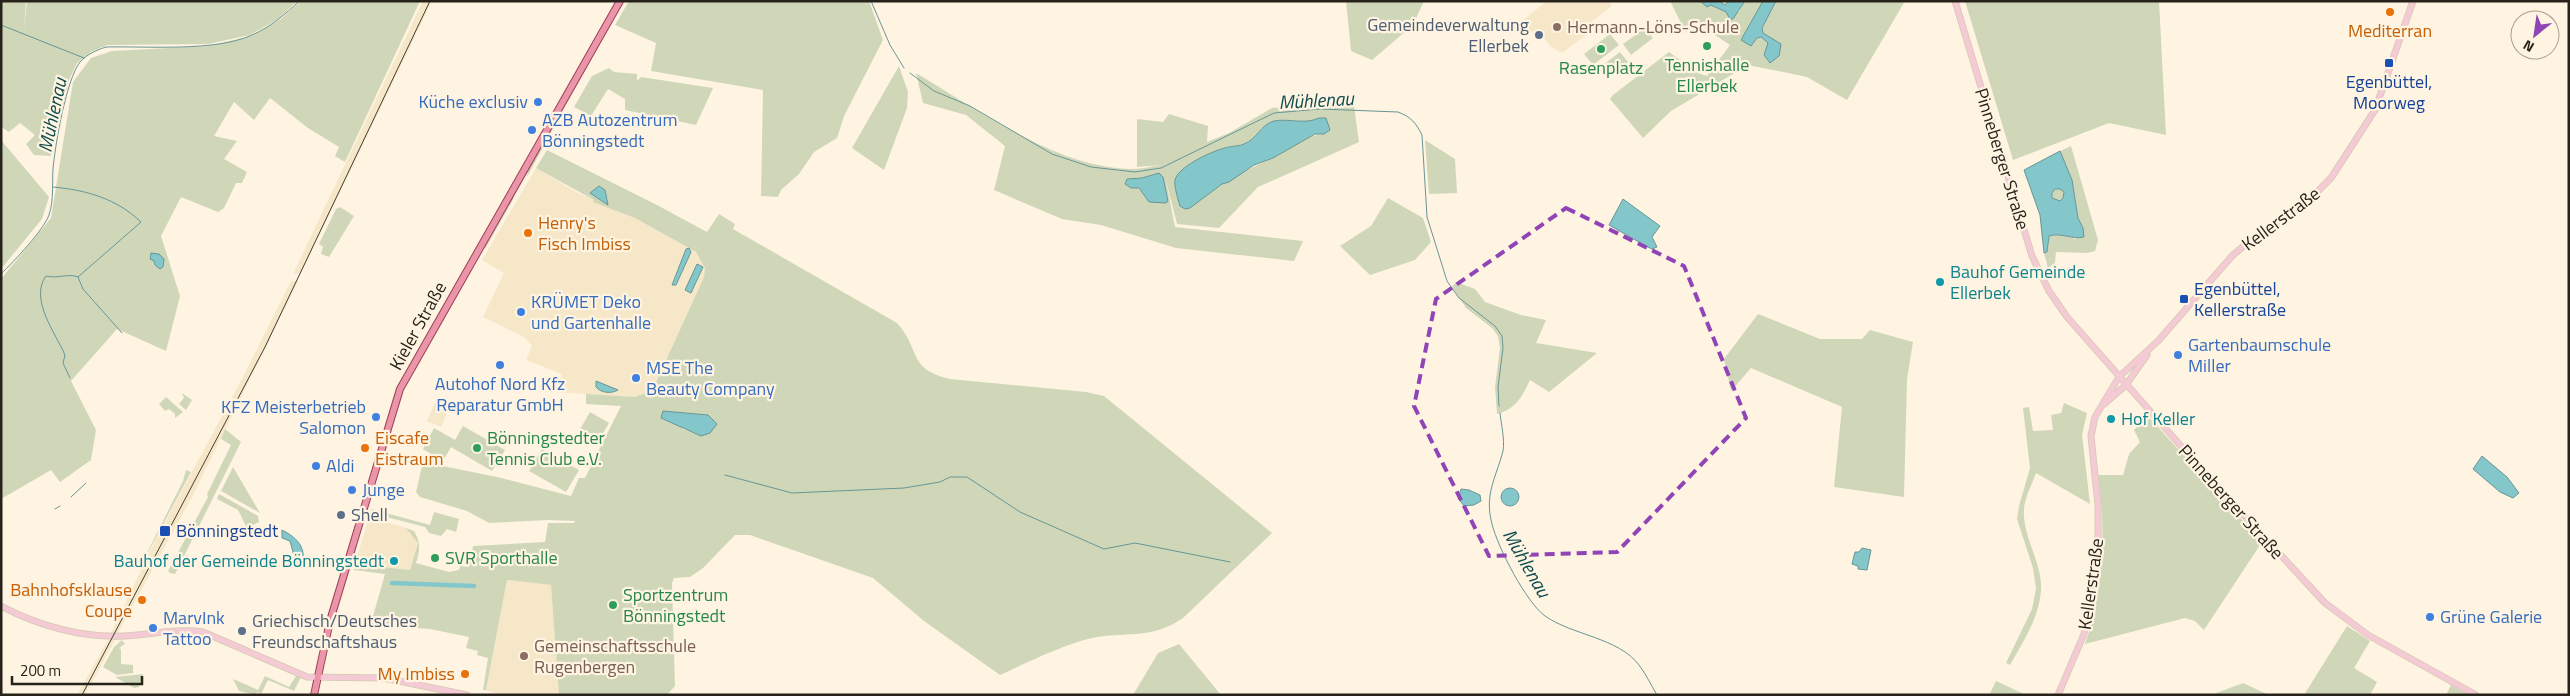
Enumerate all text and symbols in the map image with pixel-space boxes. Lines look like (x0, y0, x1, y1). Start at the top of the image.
marker: Mediterran (2384, 6, 2396, 18)
north arrow (2510, 10, 2560, 60)
place label: Gemeindeverwaltung Ellerbek (1367, 11, 1529, 59)
place label: Hermann-Löns-Schule (1567, 13, 1739, 40)
place label: Mediterran (2348, 17, 2432, 44)
marker: Hermann-Löns-Schule (1551, 21, 1563, 33)
marker: Gemeindeverwaltung Ellerbek (1533, 29, 1545, 41)
text: N (2519, 35, 2538, 58)
marker: Tennishalle Ellerbek (1701, 40, 1713, 52)
marker: Rasenplatz (1595, 43, 1607, 55)
place label: Tennishalle Ellerbek (1665, 51, 1749, 99)
place label: Rasenplatz (1559, 54, 1643, 81)
marker: Egenbüttel, Moorweg (2383, 57, 2395, 69)
place label: Egenbüttel, Moorweg (2346, 68, 2432, 116)
water label: Mühlenau (30, 74, 74, 155)
water label: Mühlenau (1278, 83, 1356, 116)
street label: Pinneberger Straße (1968, 85, 2037, 233)
place label: Küche exclusiv (418, 88, 528, 115)
marker: Küche exclusiv (532, 96, 544, 108)
place label: AZB Autozentrum Bönningstedt (542, 106, 677, 154)
marker: AZB Autozentrum Bönningstedt (526, 124, 538, 136)
street label: Kellerstraße (2236, 180, 2326, 257)
place label: Henry's Fisch Imbiss (538, 209, 631, 257)
marker: Henry's Fisch Imbiss (522, 227, 534, 239)
place label: Bauhof Gemeinde Ellerbek (1950, 258, 2085, 306)
place label: Egenbüttel, Kellerstraße (2194, 275, 2286, 323)
marker: Bauhof Gemeinde Ellerbek (1934, 276, 1946, 288)
street label: Kieler Straße (382, 277, 453, 375)
place label: KRÜMET Deko und Gartenhalle (531, 288, 651, 336)
marker: Egenbüttel, Kellerstraße (2178, 293, 2190, 305)
marker: KRÜMET Deko und Gartenhalle (515, 306, 527, 318)
place label: Gartenbaumschule Miller (2188, 331, 2331, 379)
marker: Gartenbaumschule Miller (2172, 349, 2184, 361)
place label: MSE The Beauty Company (646, 354, 775, 402)
marker: Autohof Nord Kfz Reparatur GmbH (494, 359, 506, 371)
place label: Autohof Nord Kfz Reparatur GmbH (435, 370, 565, 418)
marker: MSE The Beauty Company (630, 372, 642, 384)
place label: KFZ Meisterbetrieb Salomon (221, 393, 366, 441)
place label: Hof Keller (2121, 405, 2195, 432)
marker: KFZ Meisterbetrieb Salomon (370, 411, 382, 423)
marker: Hof Keller (2105, 413, 2117, 425)
place label: Eiscafe Eistraum (375, 424, 443, 472)
place label: Bönningstedter Tennis Club e.V. (487, 424, 605, 472)
street label: Pinneberger Straße (2172, 438, 2291, 565)
marker: Eiscafe Eistraum (359, 442, 371, 454)
marker: Bönningstedter Tennis Club e.V. (471, 442, 483, 454)
place label: Aldi (326, 452, 354, 479)
marker: Aldi (310, 460, 322, 472)
place label: Junge (362, 476, 405, 503)
marker: Junge (346, 484, 358, 496)
place label: Shell (351, 501, 388, 528)
marker: Shell (335, 509, 347, 521)
place label: Bönningstedt (176, 517, 279, 544)
water label: Mühlenau (1496, 523, 1560, 604)
marker: Bönningstedt (158, 524, 172, 538)
street label: Kellerstraße (2071, 536, 2110, 631)
place label: SVR Sporthalle (445, 544, 558, 571)
place label: Bauhof der Gemeinde Bönningstedt (114, 547, 385, 574)
marker: SVR Sporthalle (429, 552, 441, 564)
marker: Bauhof der Gemeinde Bönningstedt (388, 555, 400, 567)
place label: Bahnhofsklause Coupe (10, 576, 132, 624)
place label: Sportzentrum Bönningstedt (623, 581, 728, 629)
marker: Bahnhofsklause Coupe (136, 594, 148, 606)
marker: Sportzentrum Bönningstedt (607, 599, 619, 611)
place label: Grüne Galerie (2440, 603, 2542, 630)
place label: MarvInk Tattoo (163, 604, 225, 652)
place label: Griechisch/Deutsches Freundschaftshaus (252, 607, 417, 655)
marker: Grüne Galerie (2424, 611, 2436, 623)
marker: MarvInk Tattoo (147, 622, 159, 634)
marker: Griechisch/Deutsches Freundschaftshaus (236, 625, 248, 637)
place label: Gemeinschaftsschule Rugenbergen (534, 632, 696, 680)
marker: Gemeinschaftsschule Rugenbergen (518, 650, 530, 662)
scale bar (12, 654, 142, 686)
text: 200 m (20, 659, 61, 682)
place label: My Imbiss (378, 660, 455, 687)
marker: My Imbiss (459, 668, 471, 680)

